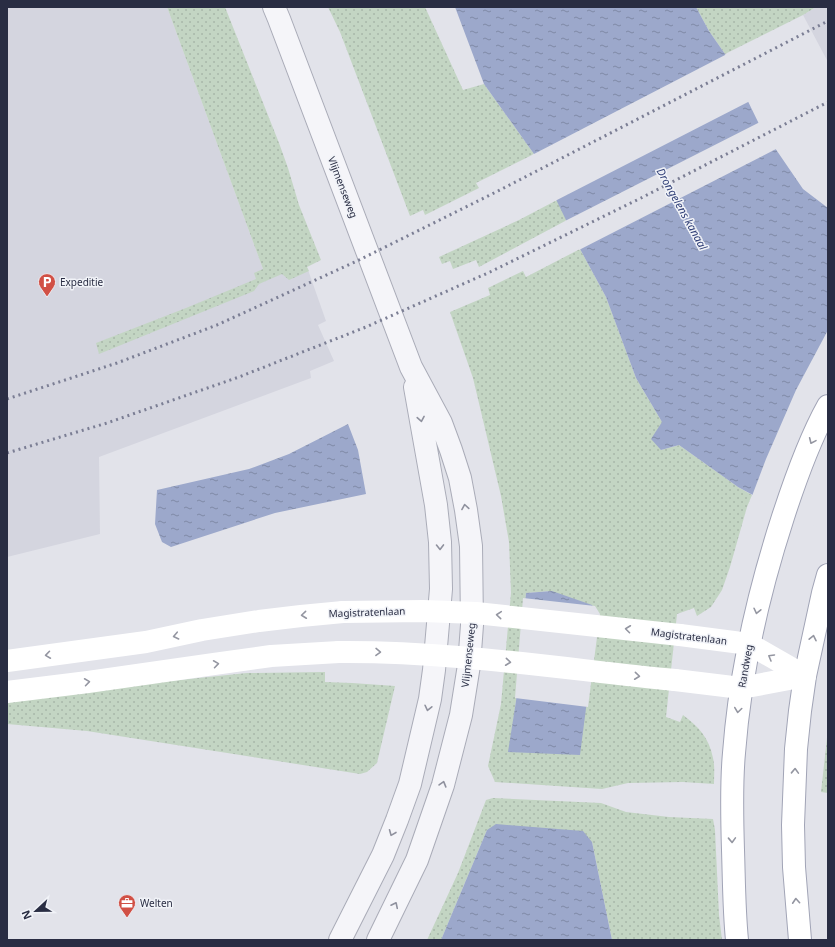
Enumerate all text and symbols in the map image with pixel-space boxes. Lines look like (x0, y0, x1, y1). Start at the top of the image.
street label: Vlijmenseweg (325, 154, 361, 220)
water label: Drongelens kanaal (654, 165, 712, 253)
parking icon: Expeditie (37, 272, 57, 297)
place label: Expeditie (60, 275, 104, 289)
one-way arrow (416, 416, 424, 422)
one-way arrow (809, 437, 817, 444)
one-way arrow (462, 504, 470, 510)
one-way arrow (436, 544, 444, 550)
street label: Magistratenlaan (328, 604, 406, 620)
one-way arrow (753, 608, 761, 614)
one-way arrow (496, 610, 502, 619)
one-way arrow (301, 611, 308, 620)
street label: Vlijmenseweg (458, 622, 478, 688)
street label: Magistratenlaan (650, 624, 728, 648)
one-way arrow (625, 625, 631, 634)
one-way arrow (173, 631, 179, 639)
one-way arrow (808, 635, 816, 641)
street label: Randweg (734, 643, 756, 689)
one-way arrow (375, 648, 381, 656)
one-way arrow (45, 650, 51, 659)
one-way arrow (768, 654, 775, 661)
one-way arrow (505, 657, 511, 666)
one-way arrow (213, 659, 219, 668)
one-way arrow (634, 671, 640, 680)
one-way arrow (84, 678, 90, 687)
one-way arrow (424, 705, 432, 711)
one-way arrow (734, 707, 743, 713)
one-way arrow (791, 768, 800, 774)
one-way arrow (438, 781, 447, 788)
one-way arrow (389, 829, 397, 836)
one-way arrow (728, 837, 737, 843)
north arrow (16, 891, 56, 931)
office icon: Welten (117, 893, 137, 918)
place label: Welten (140, 896, 173, 910)
one-way arrow (792, 898, 801, 904)
one-way arrow (390, 902, 398, 909)
text: N (18, 908, 35, 922)

